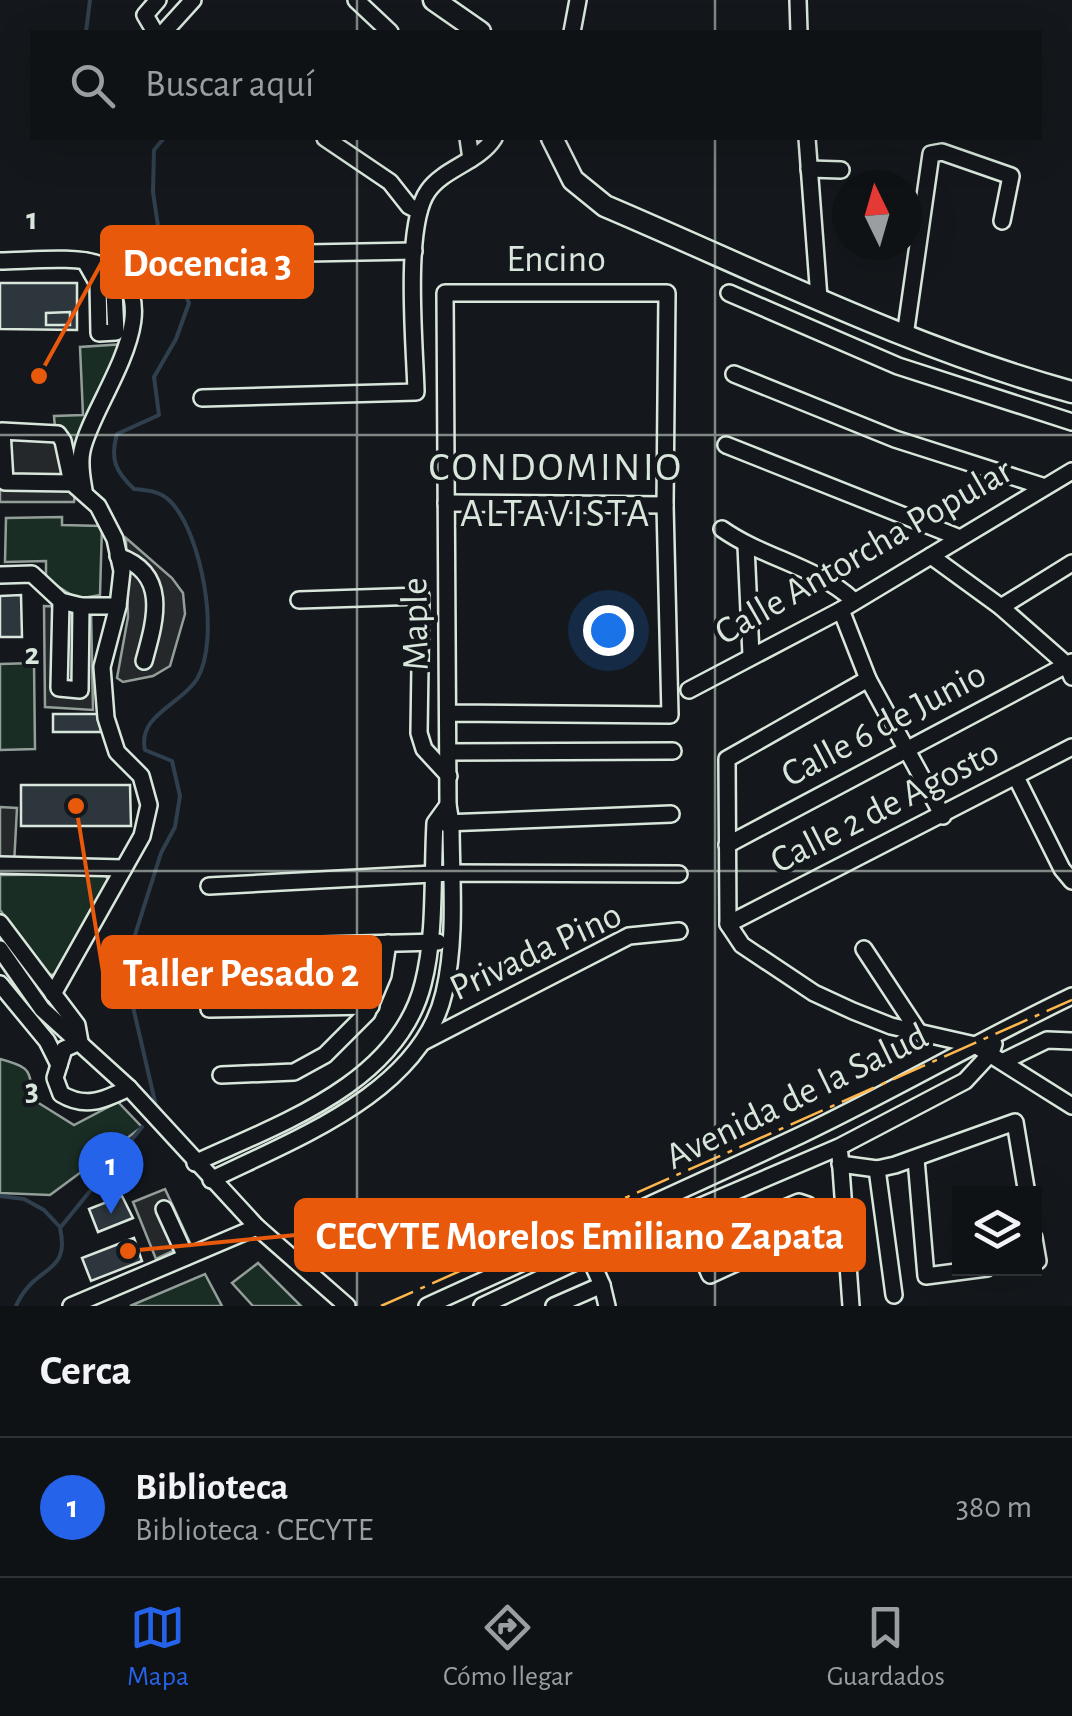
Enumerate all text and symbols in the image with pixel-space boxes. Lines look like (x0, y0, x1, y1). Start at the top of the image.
search box (30, 30, 1042, 140)
icon: search (65, 58, 120, 113)
text: Buscar aquí (145, 66, 314, 104)
north arrow (832, 170, 922, 260)
text: 1 (26, 203, 38, 235)
callout: Docencia 3 (102, 227, 312, 297)
street label: Encino (506, 241, 606, 279)
text: Docencia 3 (122, 244, 292, 284)
district label: CONDOMINIO ALTAVISTA (429, 448, 683, 534)
street label: Calle Antorcha Popular (709, 451, 1020, 652)
street label: Maple (396, 577, 436, 671)
your location (583, 605, 634, 656)
text: 2 (24, 638, 40, 670)
street label: Calle 6 de Junio (776, 655, 992, 795)
street label: Calle 2 de Agosto (765, 733, 1005, 881)
street label: Privada Pino (444, 896, 628, 1008)
callout: Taller Pesado 2 (103, 937, 380, 1007)
text: Taller Pesado 2 (123, 954, 359, 994)
street label: Avenida de la Salud (660, 1017, 934, 1177)
text: 3 (25, 1074, 39, 1106)
pin: 1 (78, 1132, 144, 1214)
map controls (952, 1186, 1042, 1276)
button: layers (952, 1186, 1042, 1276)
callout: CECYTE Morelos Emiliano Zapata (296, 1200, 864, 1270)
text: CECYTE Morelos Emiliano Zapata (316, 1217, 844, 1257)
text: Cerca (40, 1350, 131, 1392)
text: Biblioteca (135, 1469, 289, 1507)
text: 1 (67, 1491, 78, 1523)
text: 380 m (956, 1491, 1032, 1523)
text: Biblioteca · CECYTE (135, 1514, 373, 1546)
tab: Mapa (127, 1600, 189, 1694)
tab: Cómo llegar (443, 1600, 573, 1694)
tab: Guardados (827, 1600, 945, 1694)

